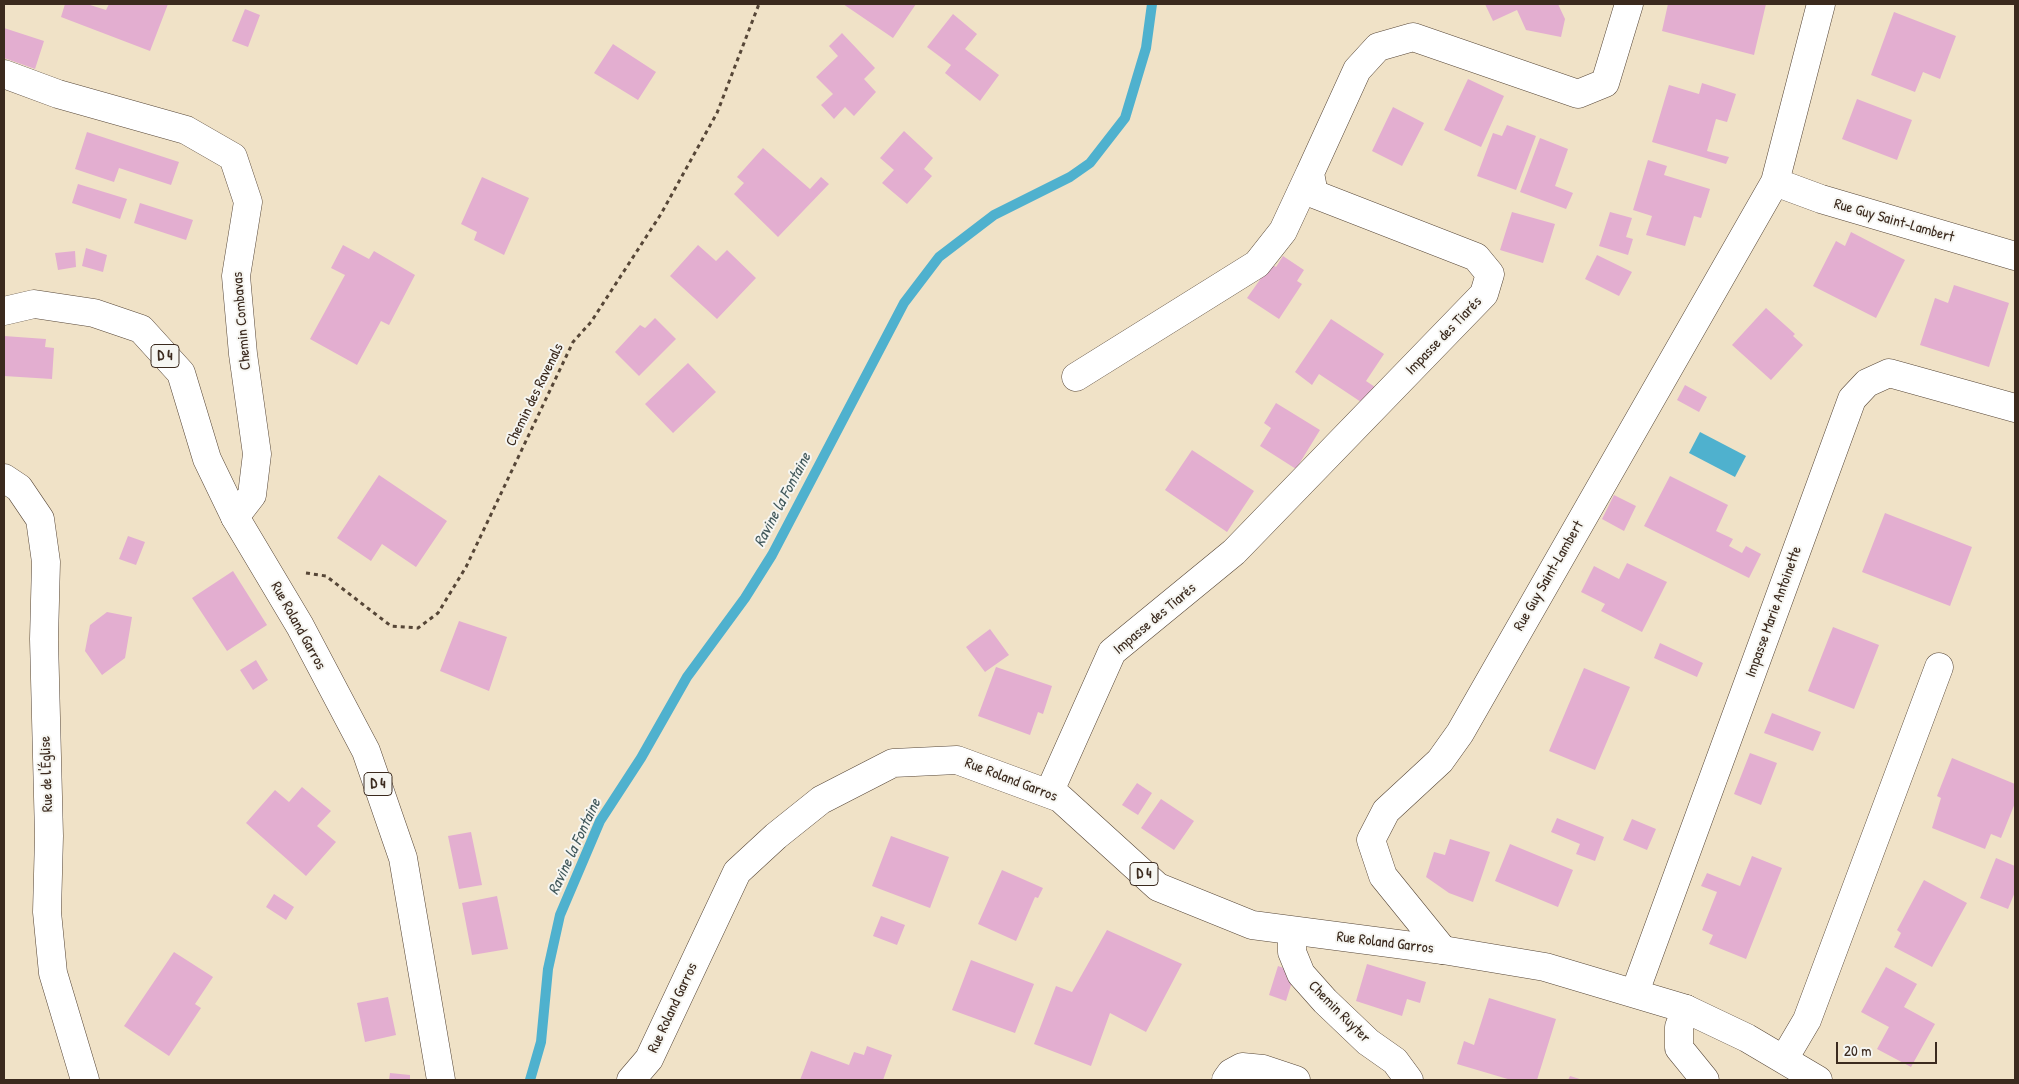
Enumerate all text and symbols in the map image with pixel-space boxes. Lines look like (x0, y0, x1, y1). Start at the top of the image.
street label: Rue Guy Saint-Lambert (1832, 195, 1956, 247)
street label: Chemin Combavas (229, 271, 255, 371)
street label: Impasse des Tiarés (1402, 293, 1486, 379)
street label: Chemin des Ravenals (502, 341, 568, 449)
road number: D 4 (151, 344, 179, 368)
water label: Ravine la Fontaine (750, 450, 816, 550)
street label: Rue Guy Saint-Lambert (1510, 518, 1588, 634)
street label: Impasse Marie Antoinette (1742, 544, 1806, 680)
street label: Rue Roland Garros (266, 579, 330, 673)
street label: Impasse des Tiarés (1110, 579, 1200, 659)
street label: Rue de l'Église (37, 736, 57, 812)
street label: Rue Roland Garros (962, 754, 1060, 806)
road number: D 4 (364, 772, 392, 796)
water label: Ravine la Fontaine (544, 796, 606, 898)
road number: D 4 (1130, 862, 1158, 886)
street label: Rue Roland Garros (1336, 928, 1434, 958)
street label: Rue Roland Garros (644, 960, 702, 1056)
street label: Chemin Ruyter (1304, 977, 1374, 1047)
scale bar (1839, 1032, 1940, 1064)
text: 20 m (1844, 1040, 1871, 1061)

